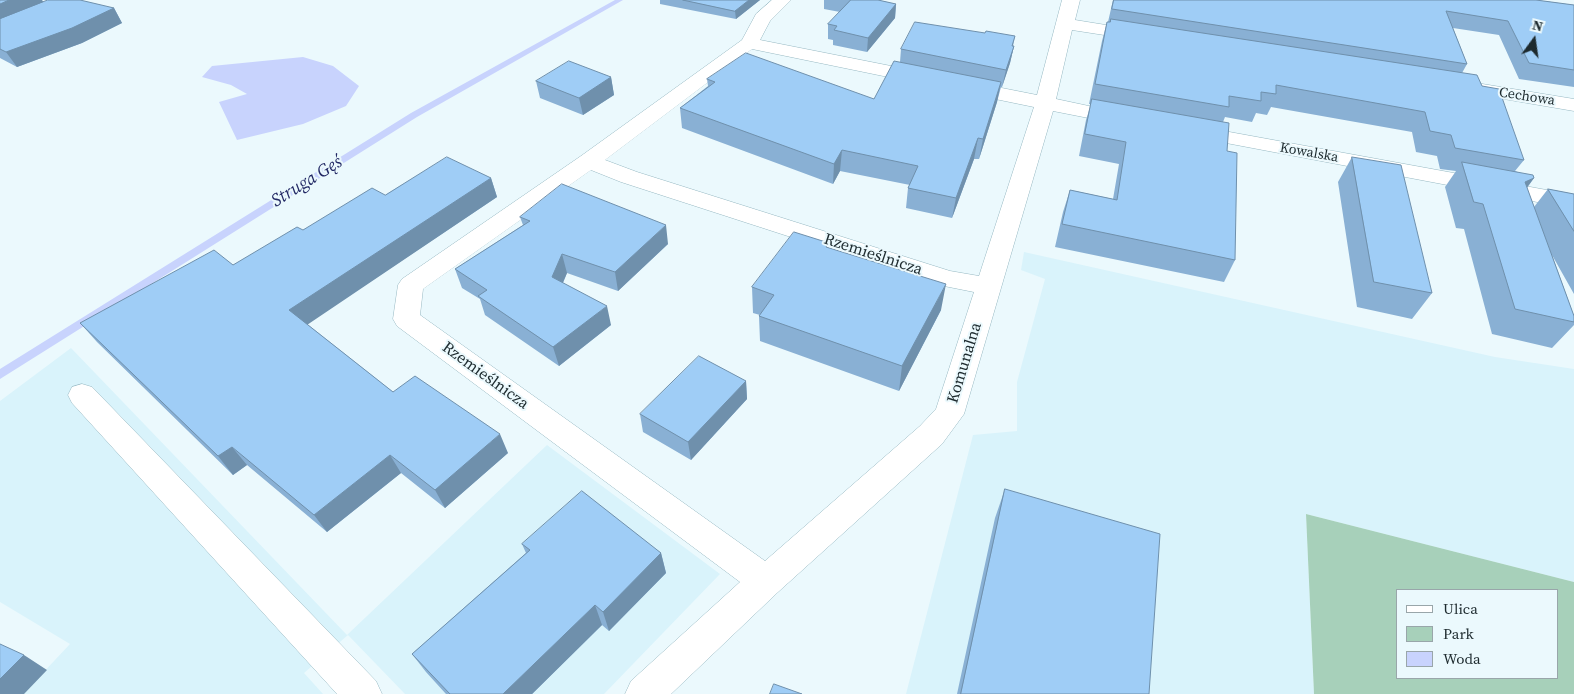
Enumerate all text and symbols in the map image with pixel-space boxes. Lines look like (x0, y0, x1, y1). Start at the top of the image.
north arrow (1509, 15, 1559, 65)
text: N (1530, 15, 1545, 36)
street label: Cechowa (1498, 84, 1556, 110)
street label: Kowalska (1278, 140, 1340, 166)
water label: Struga Gęś (268, 152, 346, 212)
street label: Rzemieślnicza (821, 230, 925, 280)
street label: Komunalna (944, 320, 986, 406)
street label: Rzemieślnicza (438, 338, 532, 414)
legend (1396, 589, 1559, 679)
text: Ulica (1443, 598, 1478, 619)
text: Park (1443, 623, 1474, 644)
text: Woda (1443, 648, 1481, 669)

